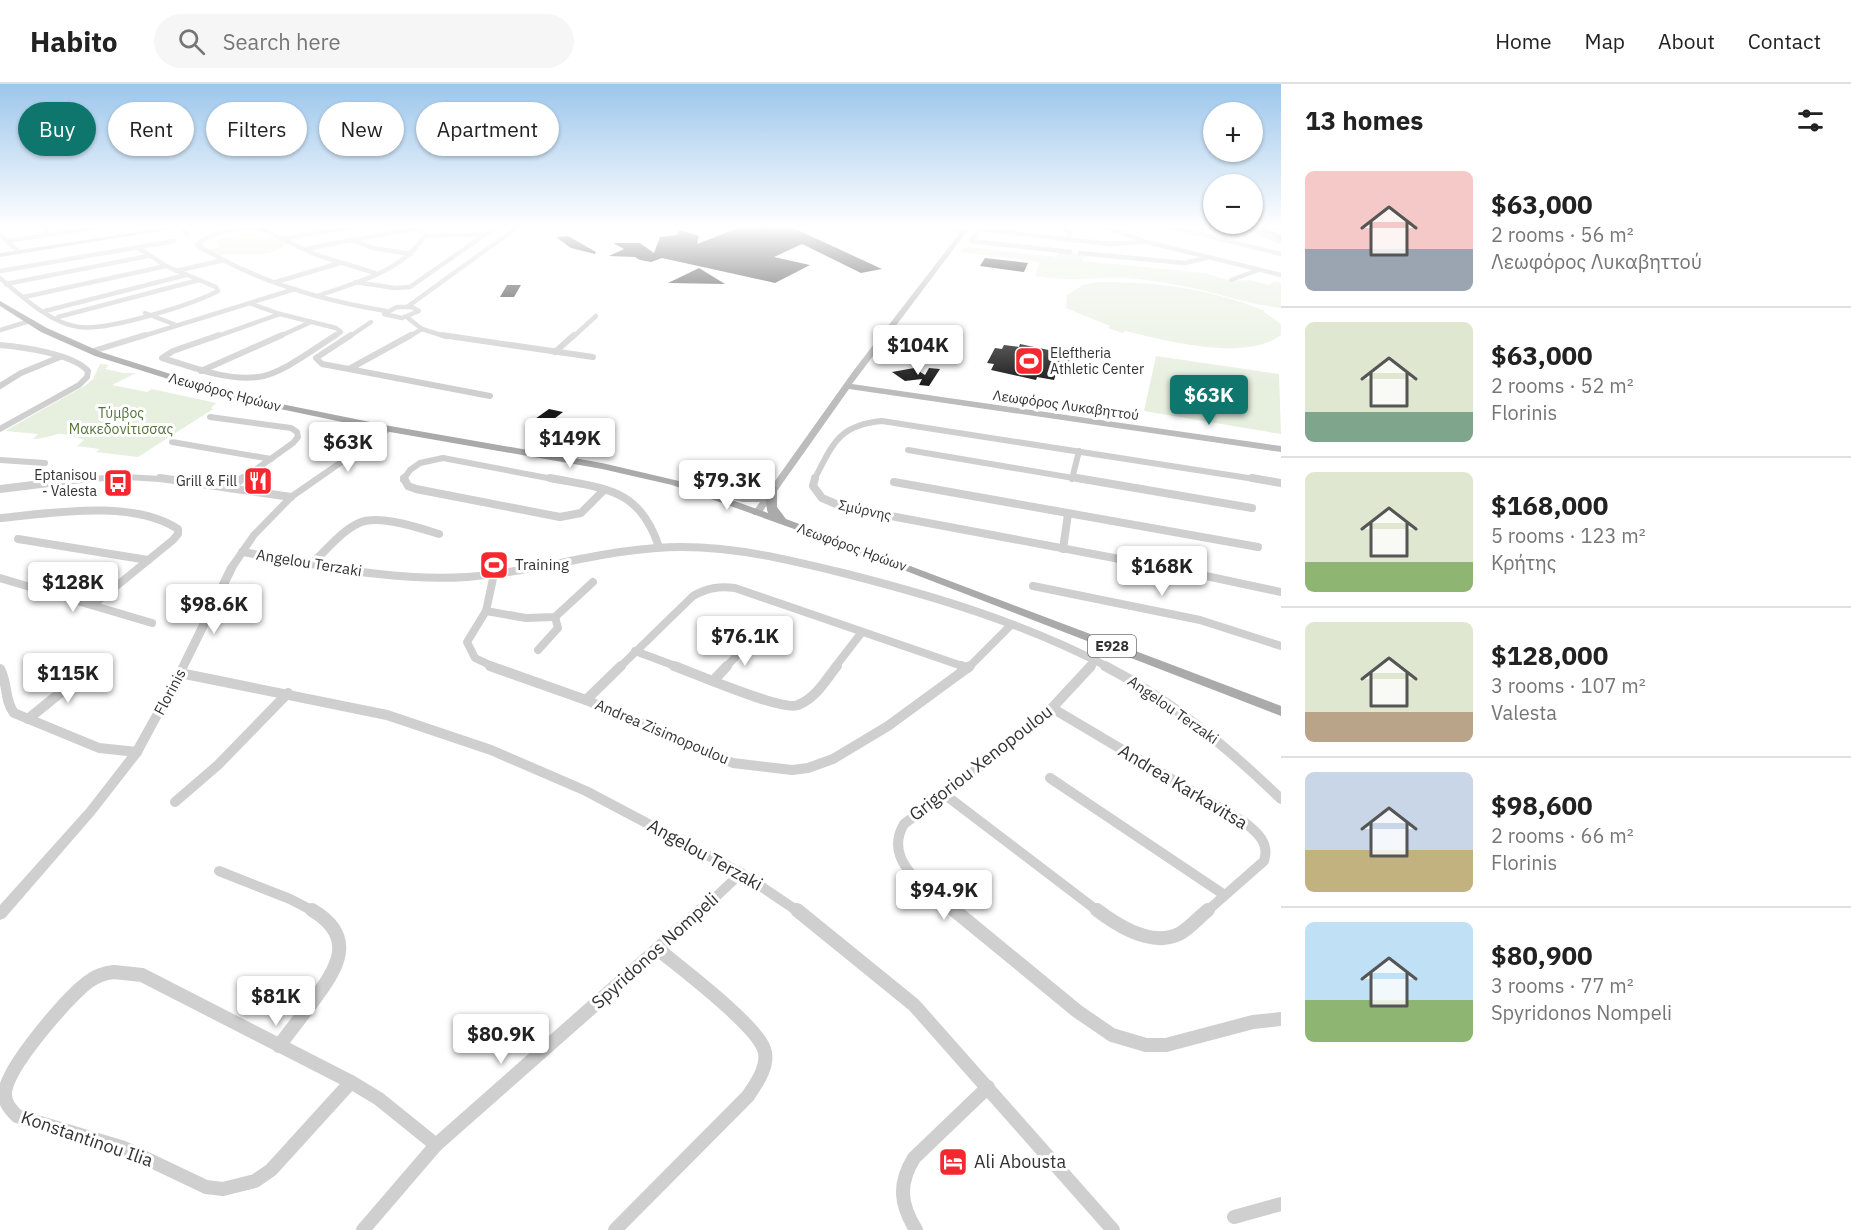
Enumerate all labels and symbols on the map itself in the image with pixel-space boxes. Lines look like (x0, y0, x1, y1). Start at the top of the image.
pin: $104K (876, 325, 960, 376)
place label: Eleftheria Athletic Center (1050, 344, 1144, 378)
sports icon: Eleftheria Athletic Center (1013, 345, 1045, 377)
street label: Λεωφόρος Ηρώων (167, 368, 283, 416)
pin: $63K (1173, 375, 1245, 426)
street label: Λεωφόρος Λυκαβηττού (992, 386, 1140, 424)
park label: Τύμβος Μακεδονίτισσας (69, 404, 173, 438)
pin: $149K (528, 418, 612, 469)
pin: $63K (312, 422, 384, 473)
pin: $79.3K (678, 460, 776, 511)
restaurant icon: Grill & Fill (242, 465, 274, 497)
place label: Eptanisou - Valesta (34, 466, 98, 500)
bus stop icon: Eptanisou - Valesta (102, 467, 134, 499)
place label: Grill & Fill (176, 472, 237, 490)
street label: Σμύρνης (837, 496, 893, 524)
street label: Λεωφόρος Ηρώων (795, 519, 909, 575)
street label: Angelou Terzaki (255, 545, 363, 580)
pin: $168K (1120, 546, 1204, 597)
sports icon: Training (478, 549, 510, 581)
place label: Training (515, 555, 569, 574)
pin: $128K (31, 562, 115, 613)
pin: $98.6K (165, 584, 263, 635)
pin: $76.1K (696, 616, 794, 667)
road number: E928 (1088, 635, 1136, 657)
pin: $115K (26, 653, 110, 704)
street label: Florinis (150, 665, 190, 718)
street label: Angelou Terzaki (1124, 671, 1222, 748)
street label: Andrea Zisimopoulou (592, 695, 732, 768)
street label: Grigoriou Xenopoulou (904, 699, 1057, 826)
street label: Andrea Karkavitsa (1114, 739, 1252, 834)
street label: Angelou Terzaki (644, 813, 767, 896)
pin: $94.9K (895, 870, 993, 921)
street label: Spyridonos Nompeli (586, 888, 723, 1014)
pin: $81K (240, 976, 312, 1027)
pin: $80.9K (452, 1014, 550, 1065)
street label: Konstantinou Ilia (18, 1105, 156, 1172)
hotel icon: Ali Abousta (937, 1146, 969, 1178)
place label: Ali Abousta (974, 1150, 1066, 1173)

